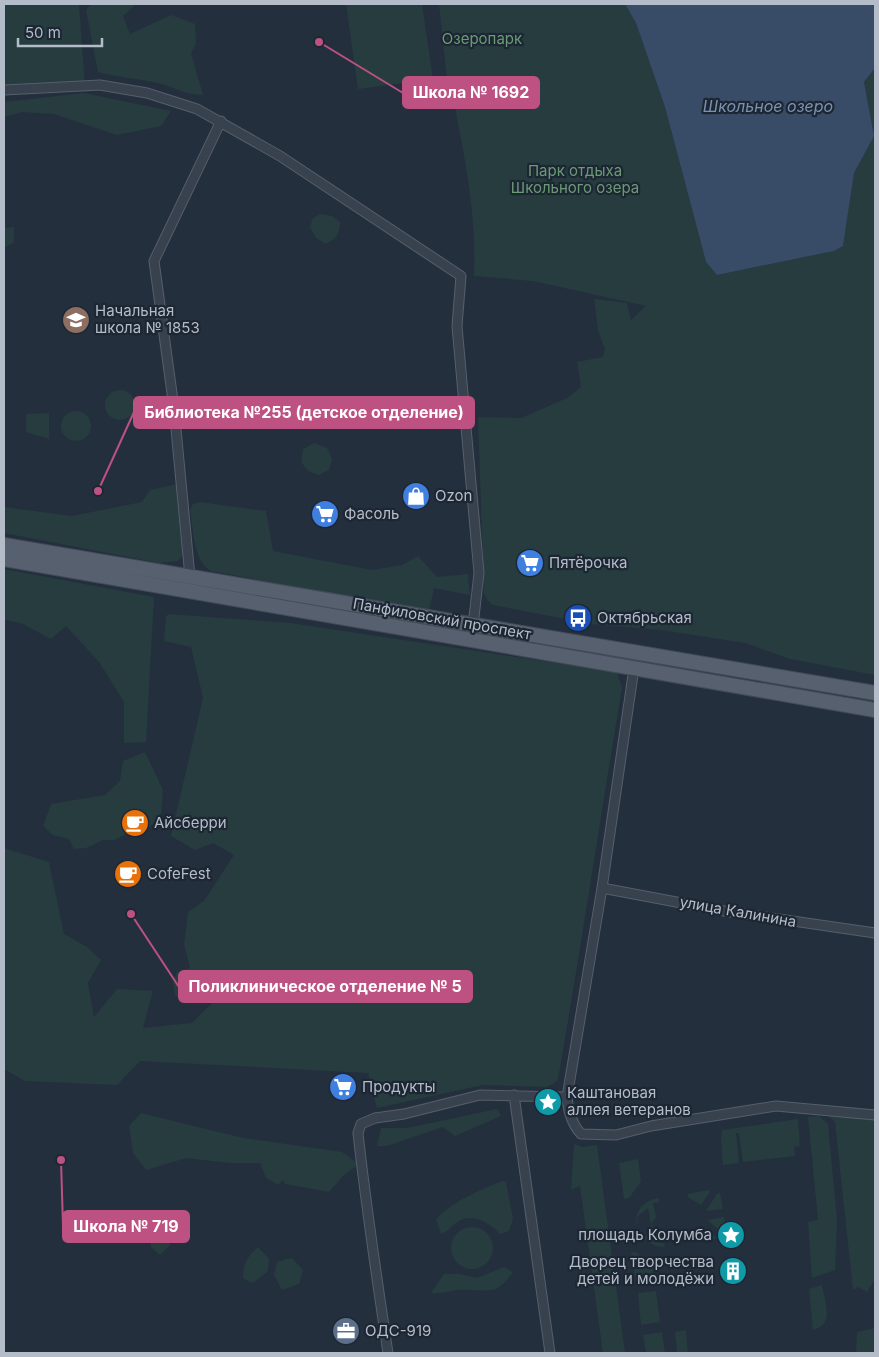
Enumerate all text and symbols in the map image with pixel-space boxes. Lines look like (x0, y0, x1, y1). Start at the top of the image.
scale bar (18, 15, 101, 47)
text: 50 m (25, 23, 61, 42)
park label: Озеропарк (442, 29, 522, 48)
callout: Школа № 1692 (403, 77, 539, 108)
text: Школа № 1692 (413, 82, 529, 102)
water label: Школьное озеро (703, 96, 833, 116)
park label: Парк отдыха Школьного озера (511, 161, 639, 197)
place label: Начальная школа № 1853 (95, 301, 200, 337)
school or university icon: Начальная школа № 1853 (61, 305, 91, 335)
callout: Библиотека №255 (детское отделение) (134, 397, 474, 428)
text: Библиотека №255 (детское отделение) (144, 402, 464, 422)
shop icon: Ozon (401, 481, 431, 511)
place label: Ozon (435, 486, 472, 505)
supermarket icon: Фасоль (310, 499, 340, 529)
place label: Фасоль (344, 504, 399, 523)
supermarket icon: Пятёрочка (515, 548, 545, 578)
place label: Пятёрочка (549, 553, 628, 572)
street label: Панфиловский проспект (351, 593, 533, 644)
bus stop icon: Октябрьская (563, 603, 593, 633)
place label: Октябрьская (597, 608, 692, 627)
cafe icon: Айсберри (120, 808, 150, 838)
place label: Айсберри (154, 813, 227, 832)
cafe icon: CofeFest (113, 859, 143, 889)
place label: CofeFest (147, 864, 211, 883)
street label: улица Калинина (678, 892, 798, 931)
callout: Поликлиническое отделение № 5 (179, 971, 472, 1002)
text: Поликлиническое отделение № 5 (188, 976, 462, 996)
supermarket icon: Продукты (328, 1072, 358, 1102)
place label: Продукты (362, 1077, 436, 1096)
place label: Каштановая аллея ветеранов (567, 1083, 691, 1119)
place icon: Каштановая аллея ветеранов (533, 1087, 563, 1117)
callout: Школа № 719 (63, 1211, 189, 1242)
text: Школа № 719 (73, 1216, 179, 1236)
place icon: площадь Колумба (716, 1220, 746, 1250)
place label: площадь Колумба (578, 1225, 712, 1244)
place label: Дворец творчества детей и молодёжи (569, 1252, 714, 1288)
building icon: Дворец творчества детей и молодёжи (718, 1256, 748, 1286)
office icon: ОДС-919 (331, 1316, 361, 1346)
place label: ОДС-919 (365, 1321, 431, 1340)

